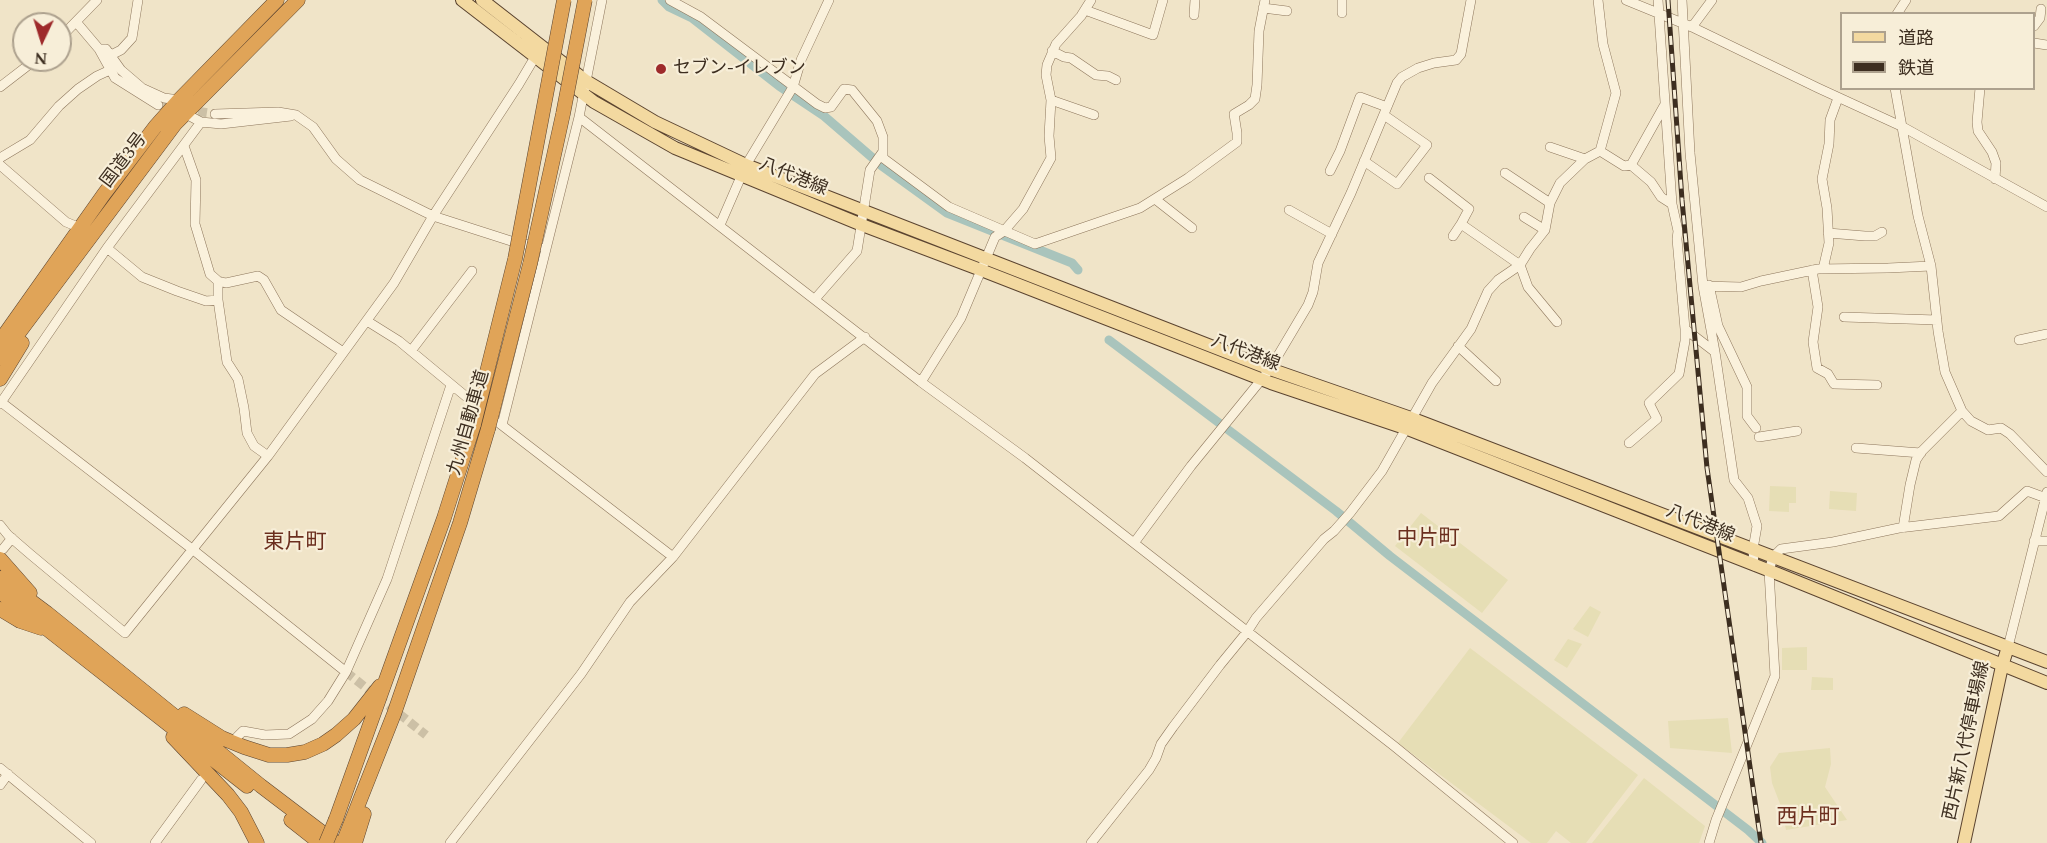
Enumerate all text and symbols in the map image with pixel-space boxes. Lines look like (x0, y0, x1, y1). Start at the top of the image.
north arrow (12, 12, 72, 72)
legend (1840, 12, 2035, 90)
text: 道路 (1898, 25, 1934, 52)
text: N (34, 46, 48, 70)
text: 鉄道 (1898, 55, 1934, 82)
place label: セブン-イレブン (673, 58, 806, 80)
marker: セブン-イレブン (654, 62, 668, 76)
street label: 国道3号 (97, 129, 153, 193)
street label: 八代港線 (756, 155, 830, 201)
street label: 八代港線 (1208, 331, 1282, 377)
street label: 九州自動車道 (445, 368, 495, 478)
street label: 八代港線 (1663, 502, 1737, 548)
district label: 中片町 (1397, 527, 1459, 553)
district label: 東片町 (264, 531, 326, 557)
street label: 西片新八代停車場線 (1941, 660, 1995, 822)
district label: 西片町 (1777, 806, 1839, 832)

